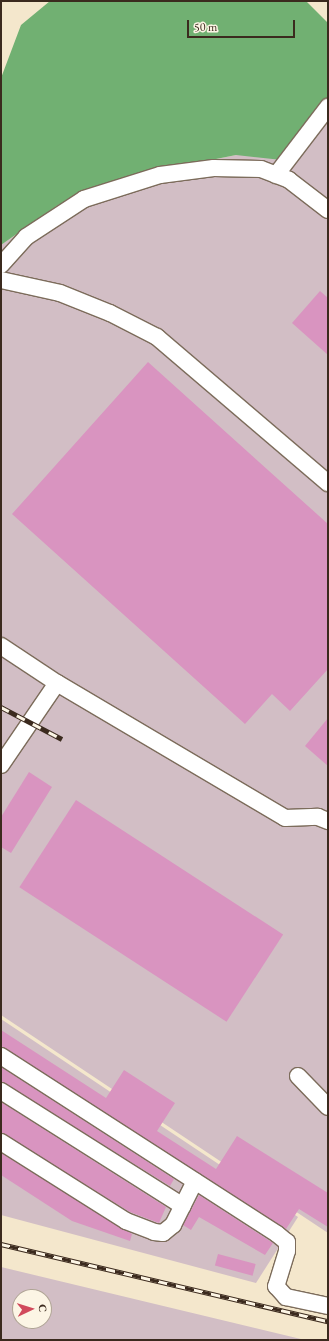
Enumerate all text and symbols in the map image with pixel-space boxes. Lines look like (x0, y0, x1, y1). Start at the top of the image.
scale bar (189, 12, 297, 38)
text: 50 m (194, 19, 217, 35)
north arrow (12, 1289, 52, 1329)
text: С (36, 1304, 50, 1313)

